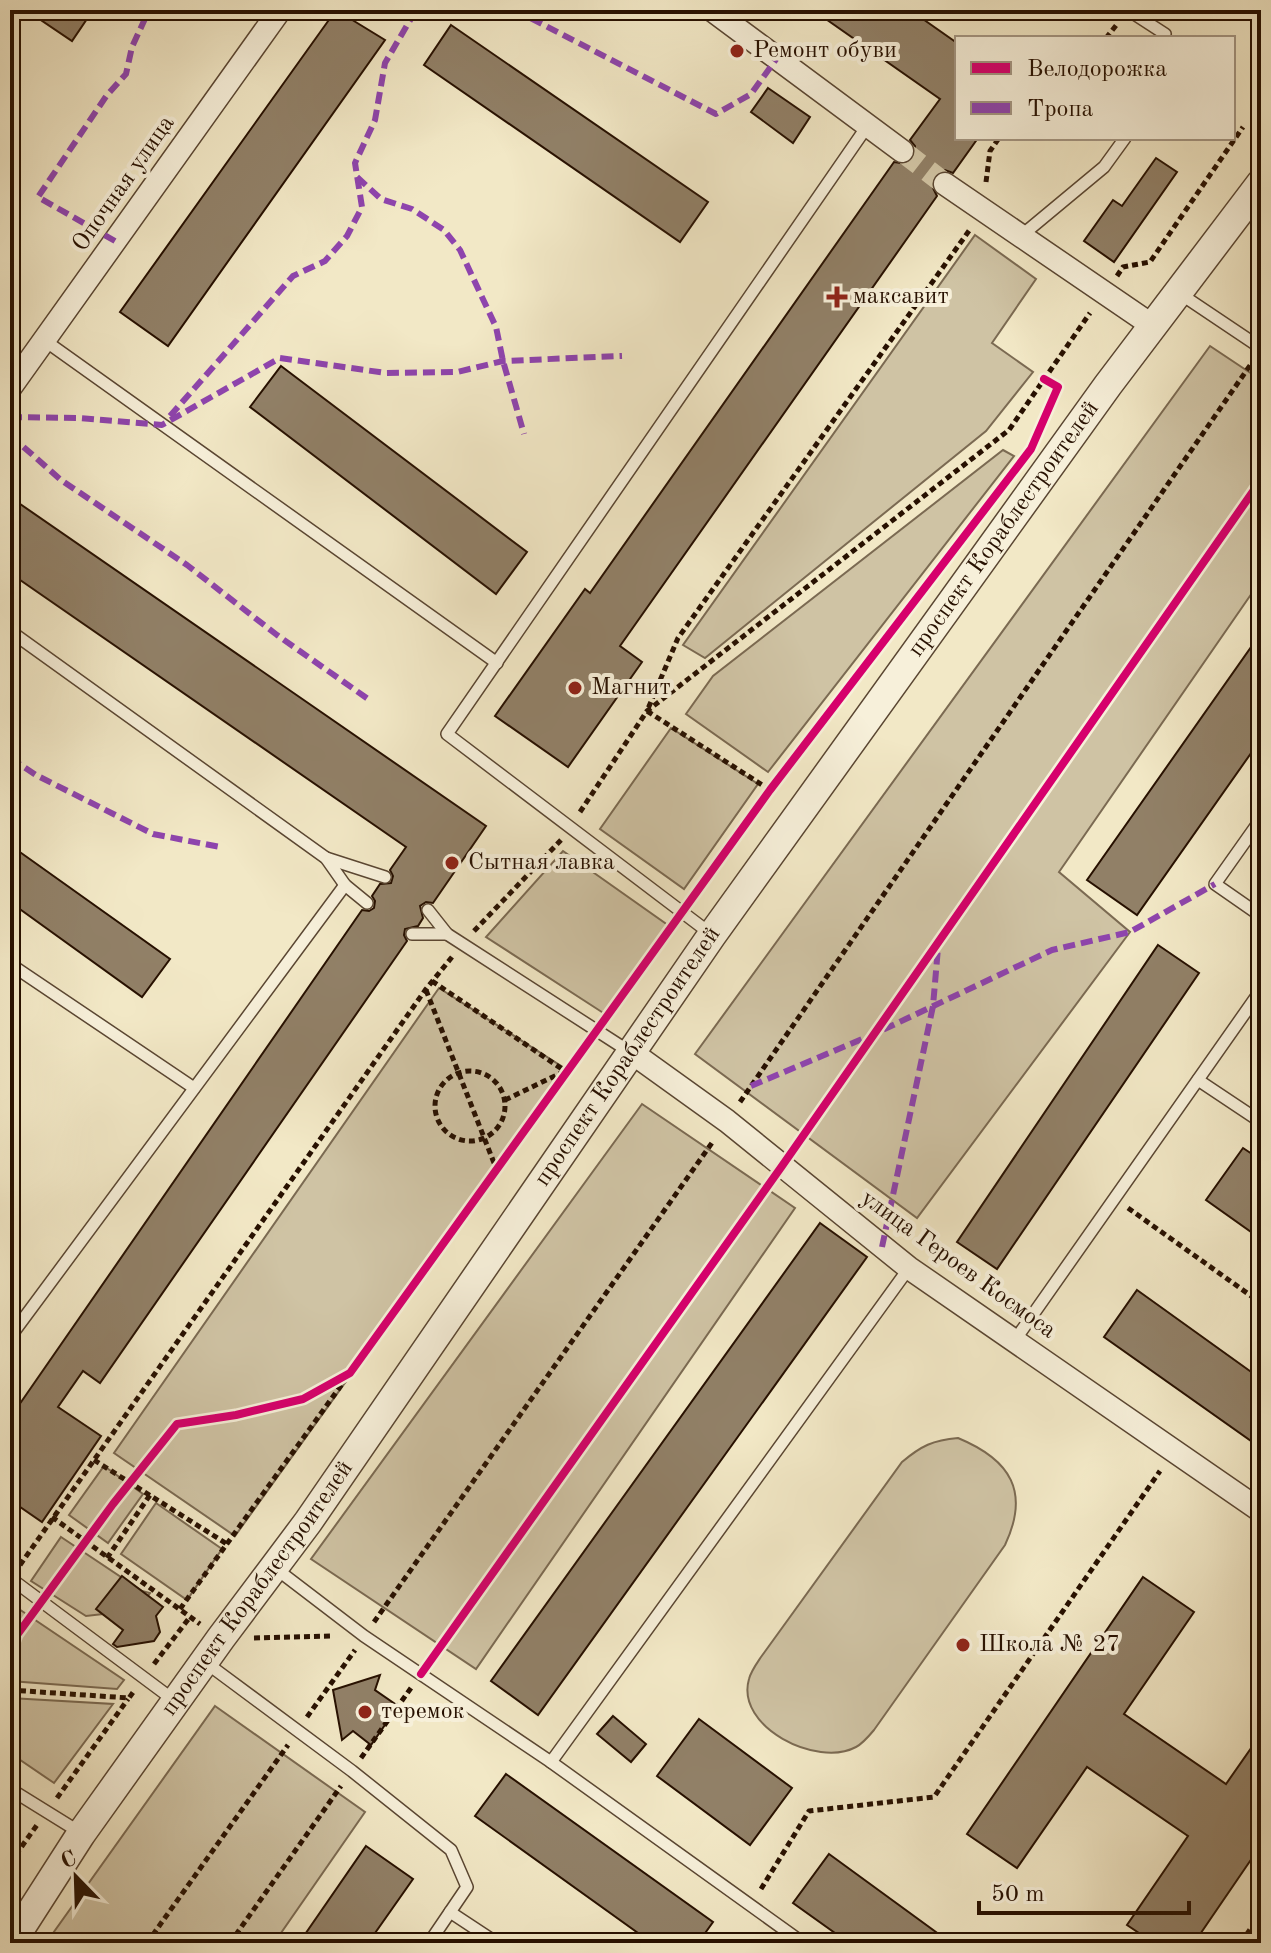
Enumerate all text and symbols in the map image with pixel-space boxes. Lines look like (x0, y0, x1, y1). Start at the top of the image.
legend (955, 36, 1235, 140)
place label: Ремонт обуви (753, 39, 897, 63)
marker: Ремонт обуви (728, 42, 746, 60)
text: Велодорожка (1027, 58, 1167, 82)
text: Тропа (1027, 98, 1094, 122)
street label: Опочная улица (68, 112, 180, 256)
place label: максавит (853, 285, 949, 309)
marker: максавит (828, 288, 846, 306)
street label: проспект Кораблестроителей (904, 397, 1104, 661)
place label: Магнит (591, 676, 671, 700)
marker: Магнит (566, 679, 584, 697)
place label: Сытная лавка (468, 851, 615, 875)
marker: Сытная лавка (443, 854, 461, 872)
street label: проспект Кораблестроителей (531, 923, 725, 1191)
street label: улица Героев Космоса (856, 1186, 1060, 1344)
street label: проспект Кораблестроителей (157, 1457, 358, 1720)
place label: Школа № 27 (979, 1633, 1120, 1657)
marker: Школа № 27 (954, 1636, 972, 1654)
place label: теремок (381, 1700, 465, 1724)
marker: теремок (356, 1703, 374, 1721)
north arrow (36, 1837, 116, 1917)
text: С (58, 1847, 80, 1873)
scale bar (979, 1865, 1189, 1915)
text: 50 m (991, 1883, 1045, 1907)

